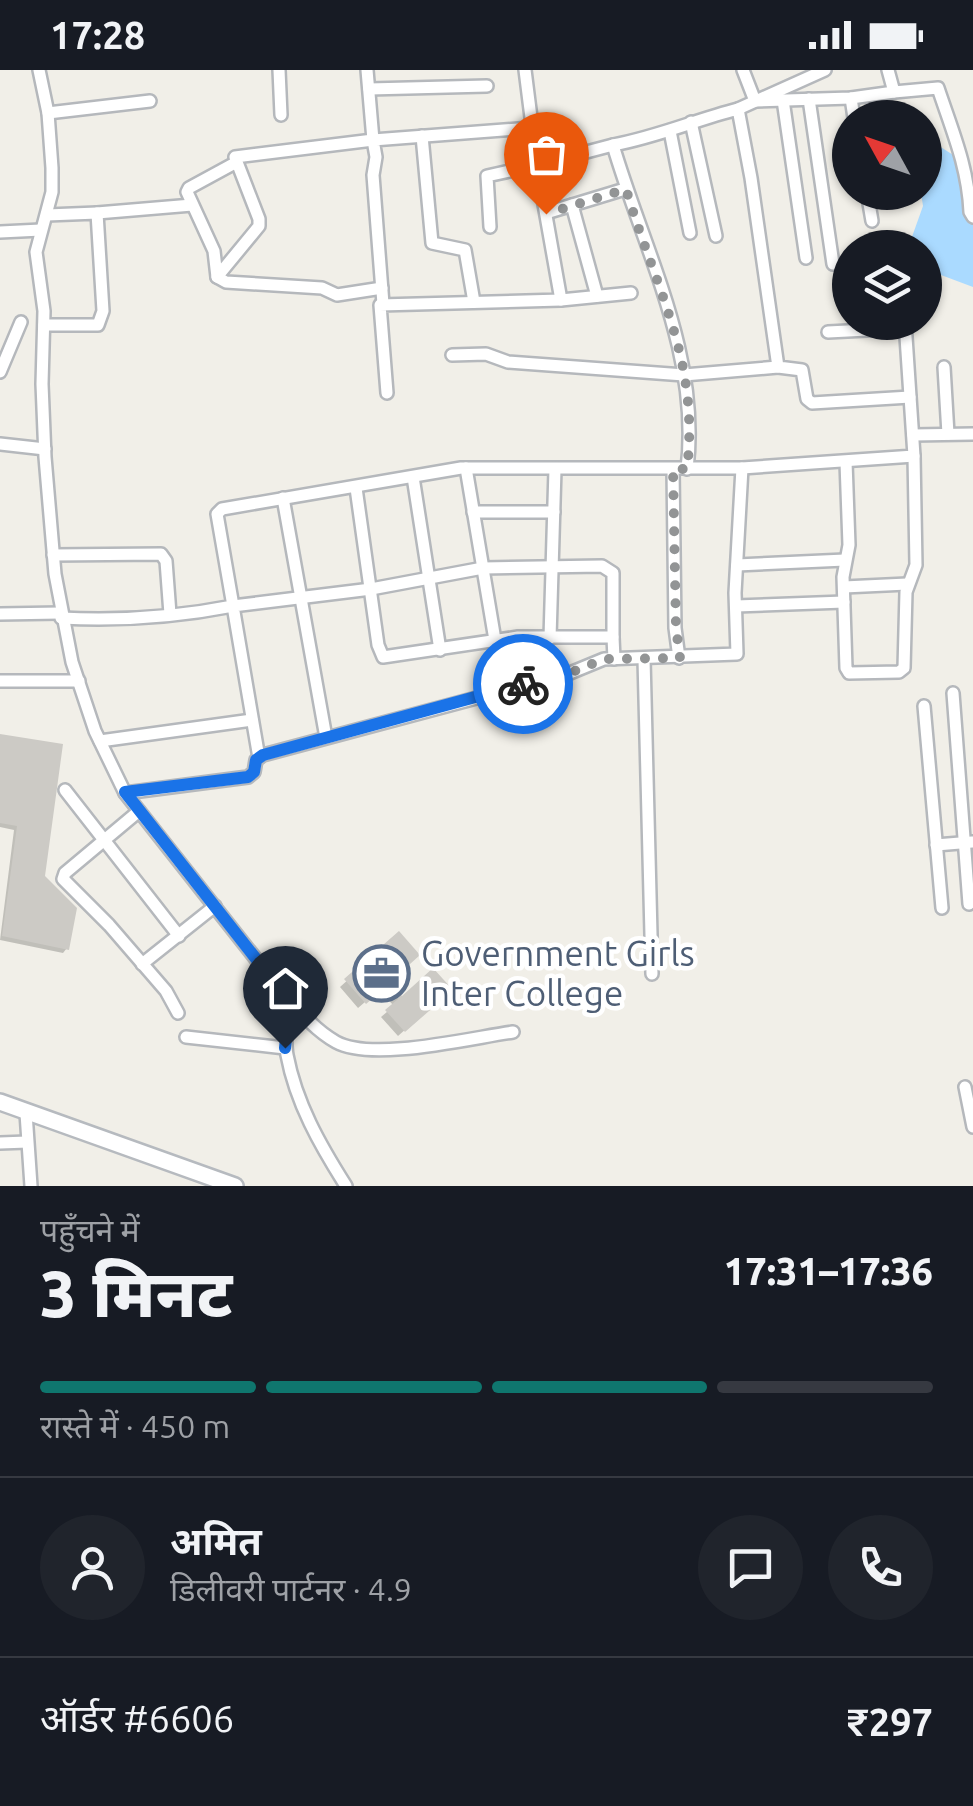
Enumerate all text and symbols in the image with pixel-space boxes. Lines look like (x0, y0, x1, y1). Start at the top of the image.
text: 17:28 (50, 14, 145, 56)
north arrow (832, 100, 942, 210)
map controls (832, 100, 942, 340)
pin (504, 112, 589, 215)
icon: bag (519, 127, 574, 182)
button: layers (832, 230, 942, 340)
courier (473, 634, 573, 734)
icon: bike (496, 657, 551, 712)
place label: Government Girls Inter College (421, 933, 695, 1013)
office icon: Government Girls Inter College (352, 943, 412, 1003)
pin (243, 946, 328, 1049)
icon: home (258, 961, 313, 1016)
text: पहुँचने में (40, 1212, 140, 1248)
text: 17:31–17:36 (724, 1250, 933, 1292)
text: 3 मिनट (40, 1256, 232, 1329)
text: रास्ते में · 450 m (40, 1408, 230, 1444)
button: person (40, 1515, 145, 1620)
button: chat (698, 1515, 803, 1620)
button: phone (828, 1515, 933, 1620)
text: अमित (170, 1520, 262, 1562)
text: डिलीवरी पार्टनर · 4.9 (170, 1571, 412, 1607)
text: ऑर्डर #6606 (40, 1697, 234, 1739)
text: ₹297 (847, 1701, 933, 1743)

